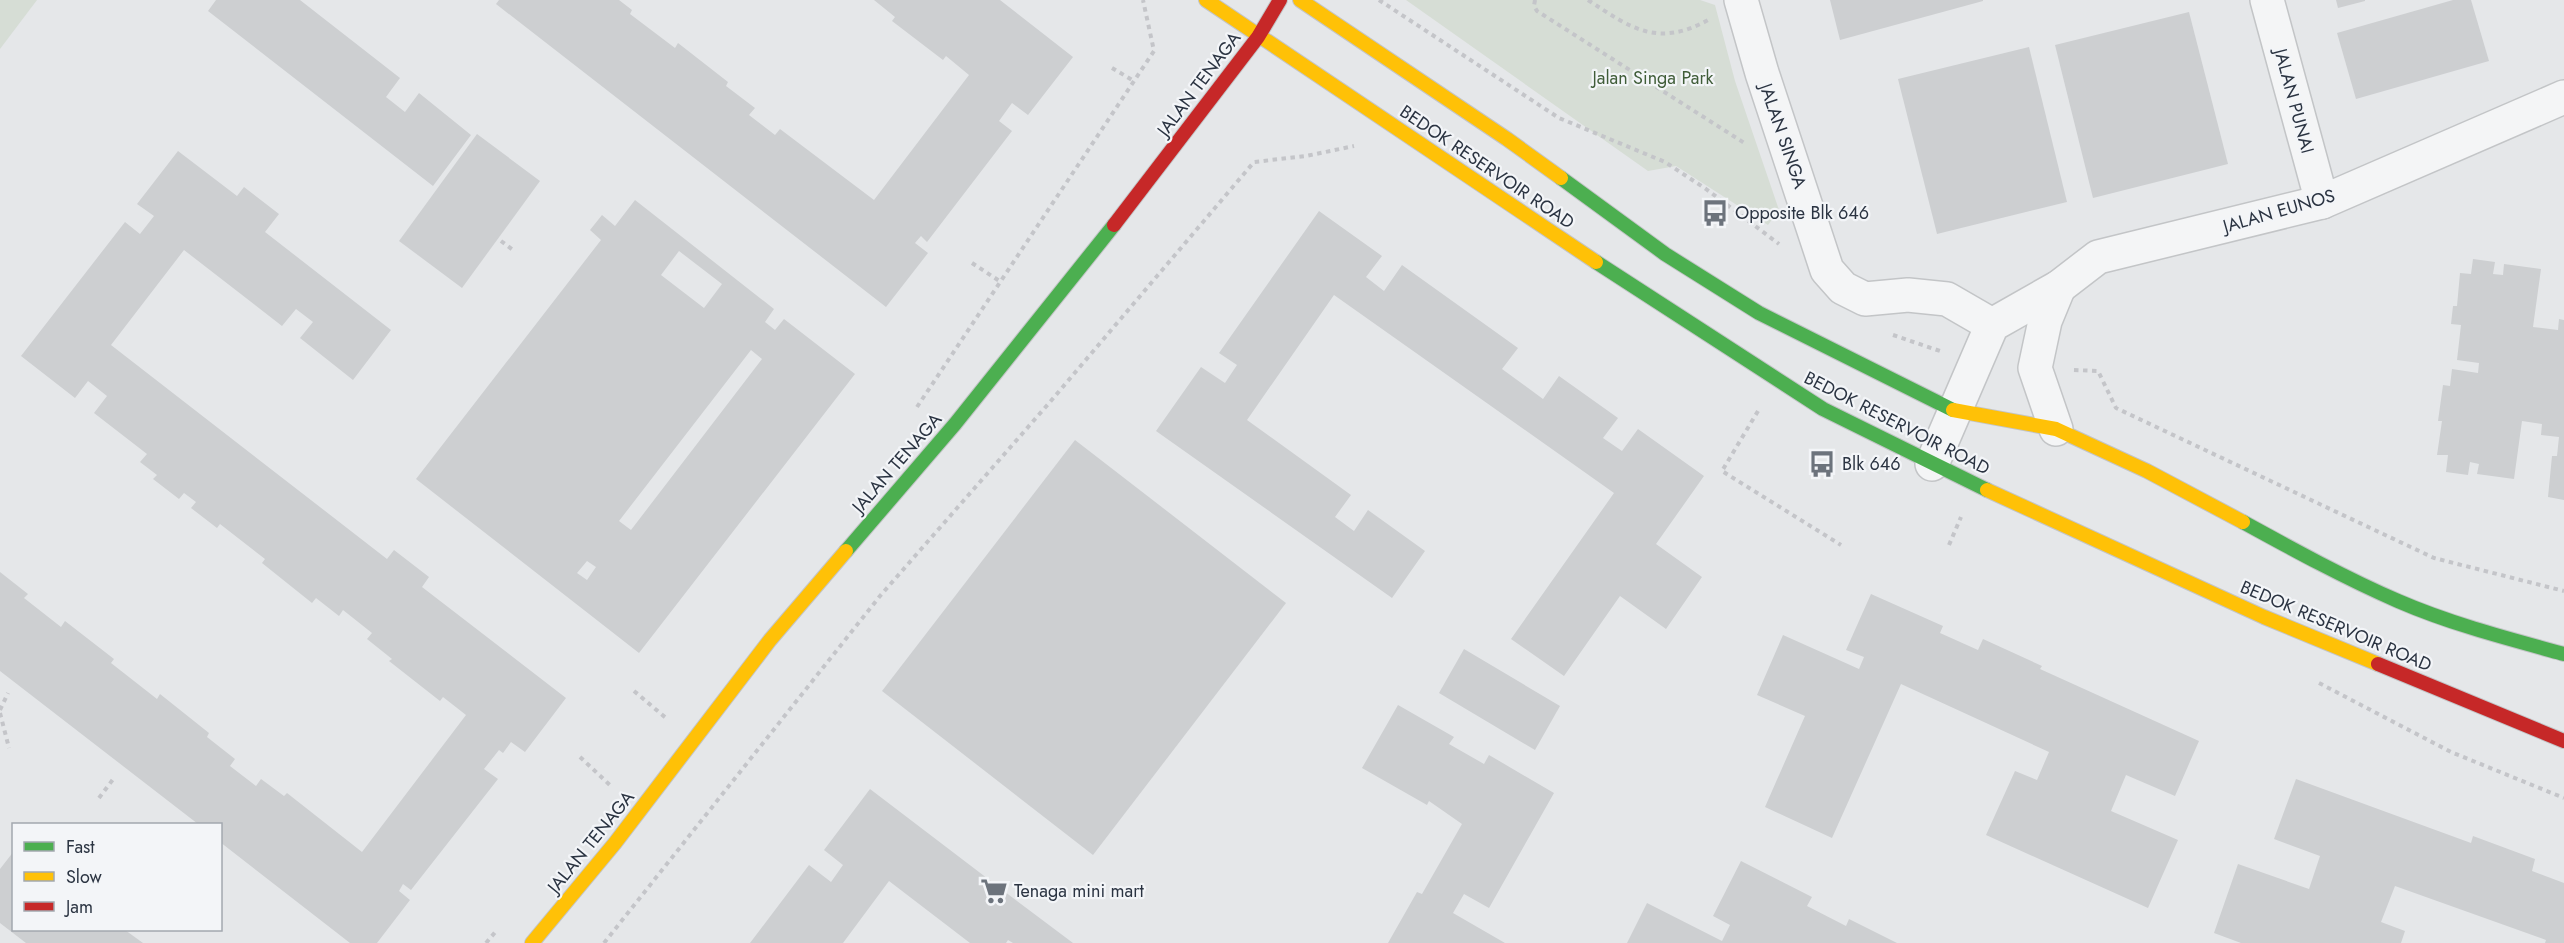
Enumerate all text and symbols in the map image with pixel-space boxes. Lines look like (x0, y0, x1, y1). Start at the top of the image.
street label: JALAN TENAGA (1150, 26, 1247, 143)
street label: JALAN PUNAI (2267, 44, 2320, 156)
park label: Jalan Singa Park (1590, 65, 1714, 91)
street label: JALAN SINGA (1752, 78, 1813, 192)
street label: BEDOK RESERVOIR ROAD (1395, 99, 1579, 235)
street label: JALAN EUNOS (2218, 183, 2338, 240)
bus stop icon: Opposite Blk 646 (1700, 198, 1730, 228)
place label: Opposite Blk 646 (1735, 200, 1869, 226)
street label: BEDOK RESERVOIR ROAD (1800, 365, 1994, 481)
street label: JALAN TENAGA (845, 407, 948, 520)
bus stop icon: Blk 646 (1807, 449, 1837, 479)
place label: Blk 646 (1842, 451, 1901, 477)
street label: BEDOK RESERVOIR ROAD (2236, 574, 2436, 678)
street label: JALAN TENAGA (540, 785, 640, 900)
legend (12, 823, 222, 931)
text: Fast (66, 834, 95, 860)
text: Slow (66, 864, 103, 890)
supermarket icon: Tenaga mini mart (979, 876, 1009, 906)
place label: Tenaga mini mart (1014, 878, 1144, 904)
text: Jam (64, 894, 93, 920)

